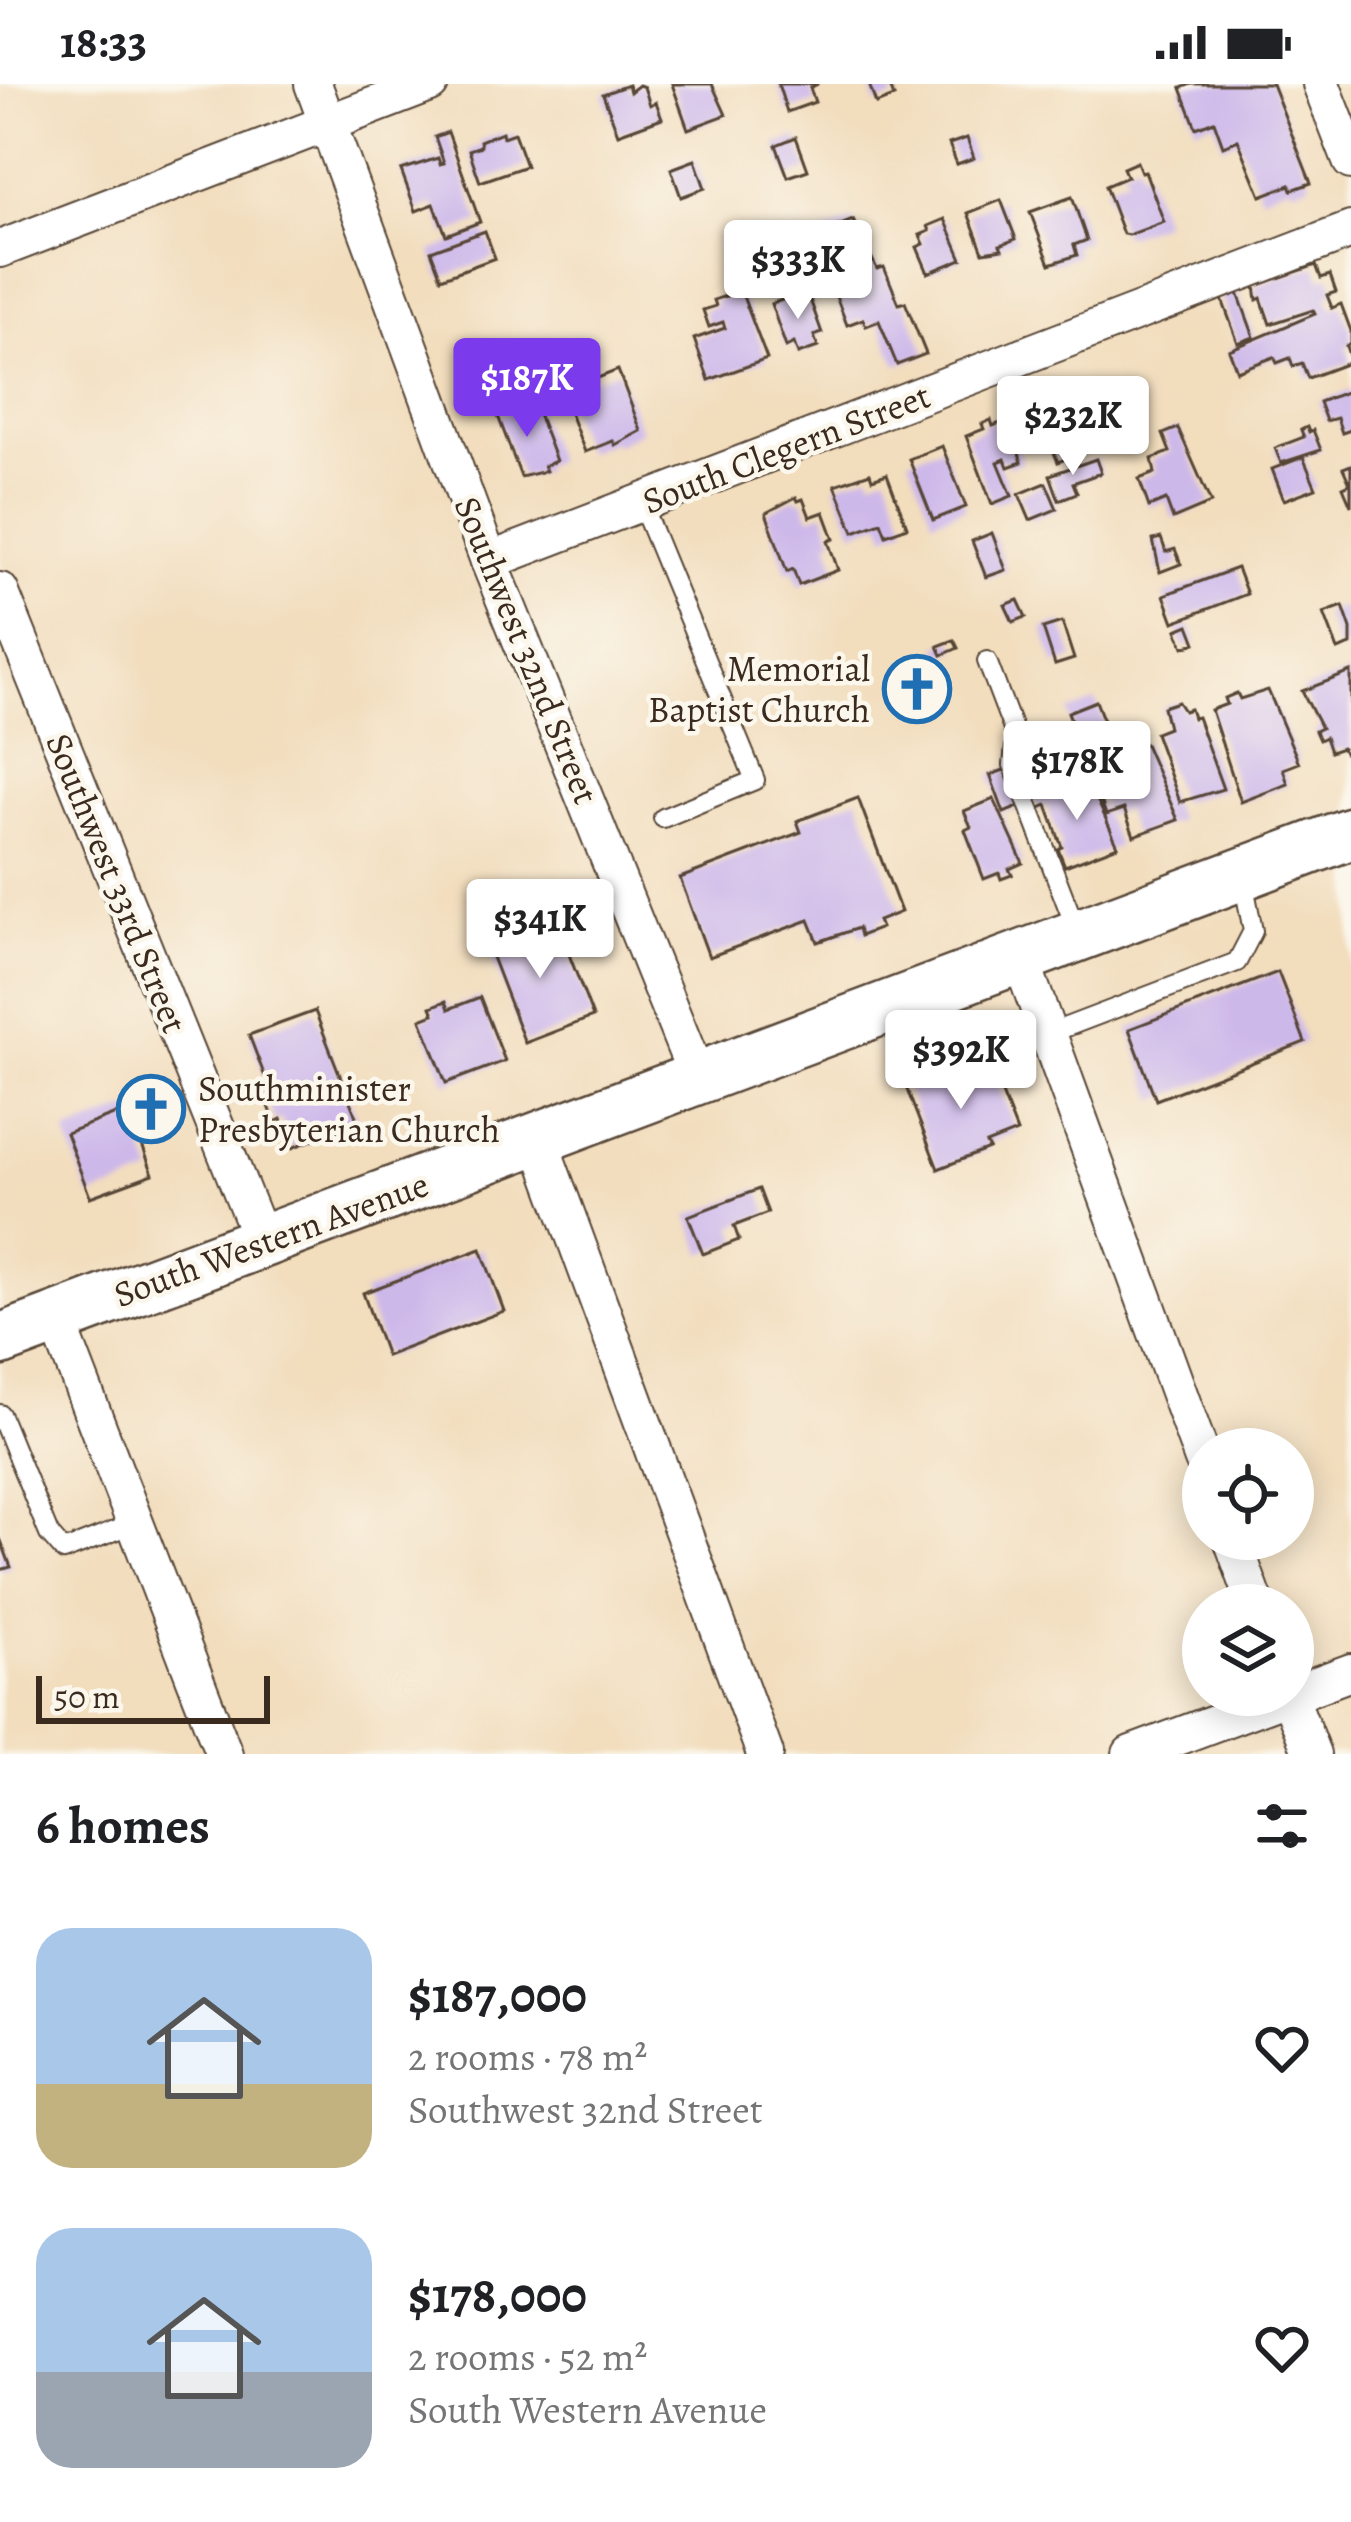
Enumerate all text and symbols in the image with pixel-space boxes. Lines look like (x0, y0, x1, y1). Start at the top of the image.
text: 18:33 (60, 11, 147, 73)
pin: $333K (714, 220, 882, 322)
text: $333K (751, 232, 845, 285)
pin: $187K (443, 338, 611, 440)
text: $187K (480, 350, 574, 403)
street label: South Clegern Street (635, 371, 937, 525)
pin: $232K (989, 376, 1157, 478)
text: $232K (1024, 388, 1122, 441)
street label: Southwest 32nd Street (443, 489, 611, 811)
place label: Memorial Baptist Church (648, 644, 870, 734)
church icon: Memorial Baptist Church (882, 654, 952, 724)
pin: $178K (993, 721, 1161, 823)
street label: Southwest 33rd Street (35, 726, 200, 1040)
text: $178K (1030, 733, 1124, 786)
pin: $341K (456, 879, 624, 981)
text: $341K (494, 891, 586, 944)
pin: $392K (877, 1010, 1045, 1112)
text: $392K (912, 1022, 1010, 1075)
place label: Southminister Presbyterian Church (198, 1064, 500, 1154)
church icon: Southminister Presbyterian Church (116, 1074, 186, 1144)
street label: South Western Avenue (107, 1159, 435, 1319)
map controls (1182, 1428, 1314, 1716)
button: locate (1182, 1428, 1314, 1560)
button: layers (1182, 1584, 1314, 1716)
scale bar (36, 1670, 270, 1723)
text: 50 m (54, 1674, 120, 1719)
text: 6 homes (36, 1791, 210, 1861)
icon: filters (1249, 1793, 1315, 1859)
text: $187,000 (408, 1960, 587, 2030)
icon: home (132, 1976, 276, 2120)
icon: heart (1249, 2015, 1315, 2081)
text: 2 rooms · 78 m² (408, 2030, 647, 2083)
text: Southwest 32nd Street (408, 2083, 763, 2136)
text: $178,000 (408, 2260, 587, 2330)
icon: home (132, 2276, 276, 2420)
icon: heart (1249, 2315, 1315, 2381)
text: 2 rooms · 52 m² (408, 2330, 647, 2383)
text: South Western Avenue (408, 2383, 767, 2436)

